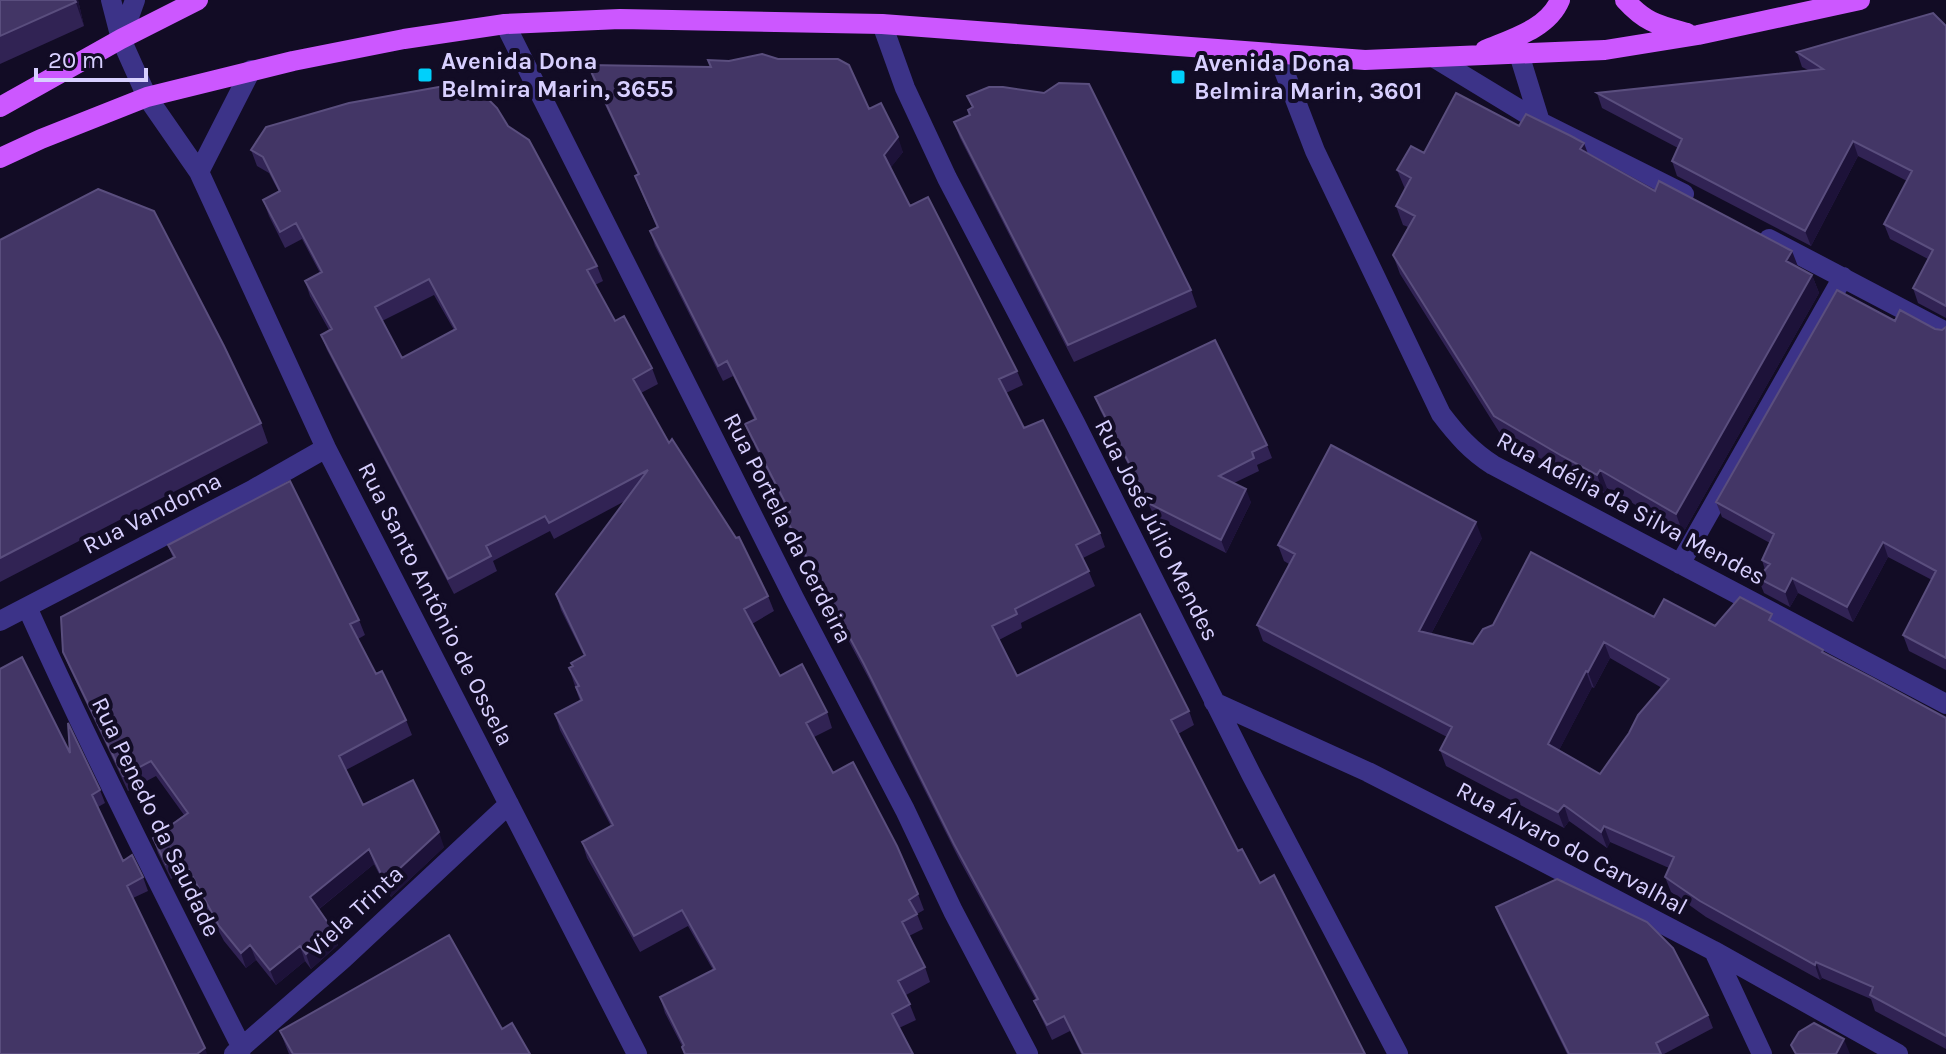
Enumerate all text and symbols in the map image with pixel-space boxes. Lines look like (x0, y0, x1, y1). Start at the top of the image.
scale bar (36, 32, 146, 82)
text: 20 m (48, 46, 104, 74)
place label: Avenida Dona Belmira Marin, 3655 (441, 47, 674, 103)
place label: Avenida Dona Belmira Marin, 3601 (1194, 49, 1422, 105)
marker: Avenida Dona Belmira Marin, 3655 (416, 66, 434, 84)
marker: Avenida Dona Belmira Marin, 3601 (1169, 68, 1187, 86)
street label: Rua Portela da Cerdeira (718, 408, 858, 648)
street label: Rua José Júlio Mendes (1089, 415, 1225, 645)
street label: Rua Adélia da Silva Mendes (1492, 425, 1770, 591)
street label: Rua Santo Antônio de Ossela (352, 458, 520, 750)
street label: Rua Vandoma (78, 466, 226, 560)
street label: Rua Penedo da Saudade (86, 693, 226, 941)
street label: Rua Álvaro do Carvalhal (1452, 774, 1693, 921)
street label: Viela Trinta (301, 859, 409, 963)

